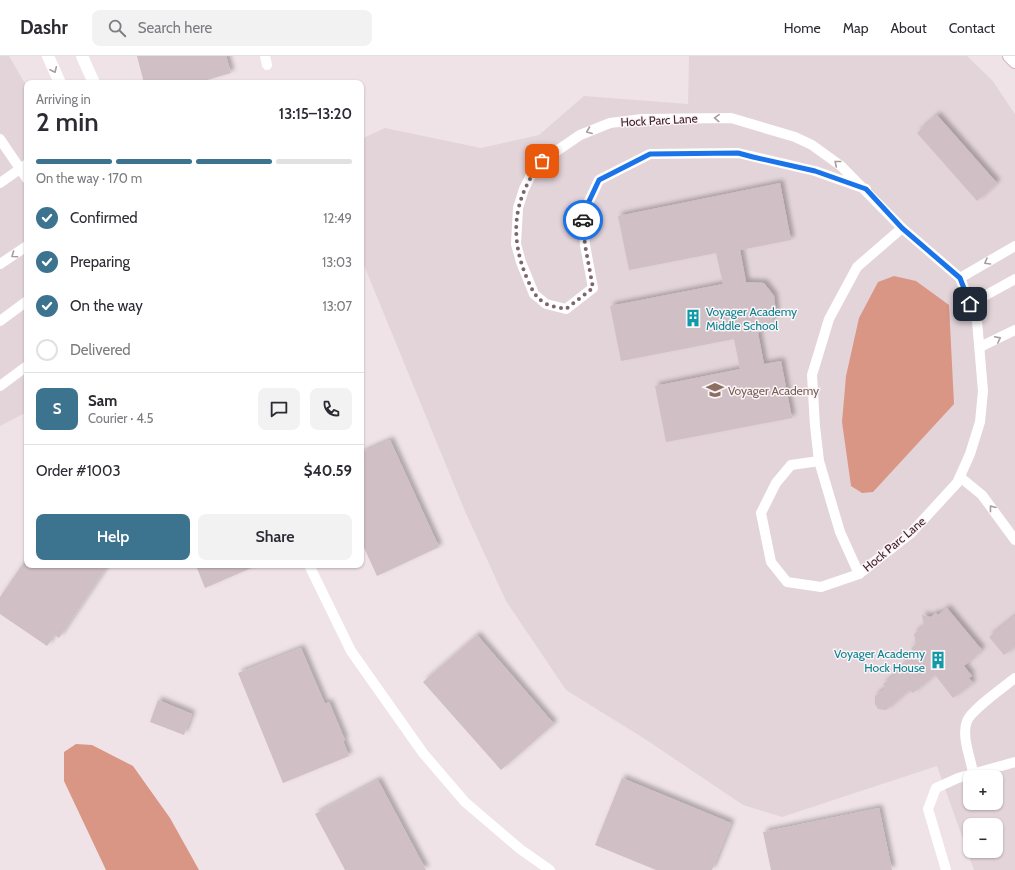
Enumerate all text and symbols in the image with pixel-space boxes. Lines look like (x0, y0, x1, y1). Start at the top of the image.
search box (92, 10, 372, 46)
text: Dashr (20, 16, 68, 39)
icon: search (106, 17, 128, 39)
text: Search here (138, 19, 212, 37)
text: Home (784, 19, 821, 37)
text: Map (843, 19, 868, 37)
text: About (890, 19, 927, 37)
text: Contact (949, 19, 995, 37)
one-way arrow (49, 65, 57, 73)
text: Arriving in (36, 91, 91, 107)
text: 13:15–13:20 (279, 105, 352, 123)
text: 2 min (36, 106, 99, 138)
street label: Hock Parc Lane (620, 110, 698, 130)
one-way arrow (714, 114, 720, 122)
one-way arrow (586, 127, 593, 135)
pin (525, 144, 559, 178)
icon: bag (531, 150, 553, 172)
one-way arrow (834, 160, 841, 167)
text: On the way · 170 m (36, 170, 142, 186)
courier (563, 200, 603, 240)
icon: check (36, 207, 58, 229)
text: Confirmed (70, 209, 138, 227)
icon: car (572, 209, 594, 231)
text: 12:49 (323, 210, 352, 226)
one-way arrow (11, 250, 18, 257)
icon: check (36, 251, 58, 273)
text: Preparing (70, 253, 130, 271)
text: 13:03 (322, 254, 352, 270)
one-way arrow (984, 258, 991, 265)
pin (953, 287, 987, 321)
icon: home (959, 293, 981, 315)
icon: check (36, 295, 58, 317)
text: On the way (70, 297, 143, 315)
text: 13:07 (323, 298, 352, 314)
place label: Voyager Academy Middle School (706, 304, 797, 333)
building icon: Voyager Academy Middle School (683, 308, 703, 328)
one-way arrow (993, 336, 1001, 344)
text: Delivered (70, 341, 131, 359)
school or university icon: Voyager Academy (705, 380, 725, 400)
place label: Voyager Academy (728, 383, 819, 398)
button: chat (258, 388, 300, 430)
button: phone (310, 388, 352, 430)
text: Sam (88, 392, 117, 410)
text: S (53, 400, 61, 418)
text: Courier · 4.5 (88, 410, 153, 426)
text: Order #1003 (36, 462, 121, 480)
text: $40.59 (304, 462, 352, 480)
one-way arrow (990, 506, 997, 513)
street label: Hock Parc Lane (860, 513, 928, 575)
button: Help (36, 514, 190, 560)
button: Share (198, 514, 352, 560)
place label: Voyager Academy Hock House (834, 646, 925, 675)
building icon: Voyager Academy Hock House (928, 650, 948, 670)
map controls (963, 770, 1003, 858)
button: + (963, 770, 1003, 810)
button: − (963, 818, 1003, 858)

